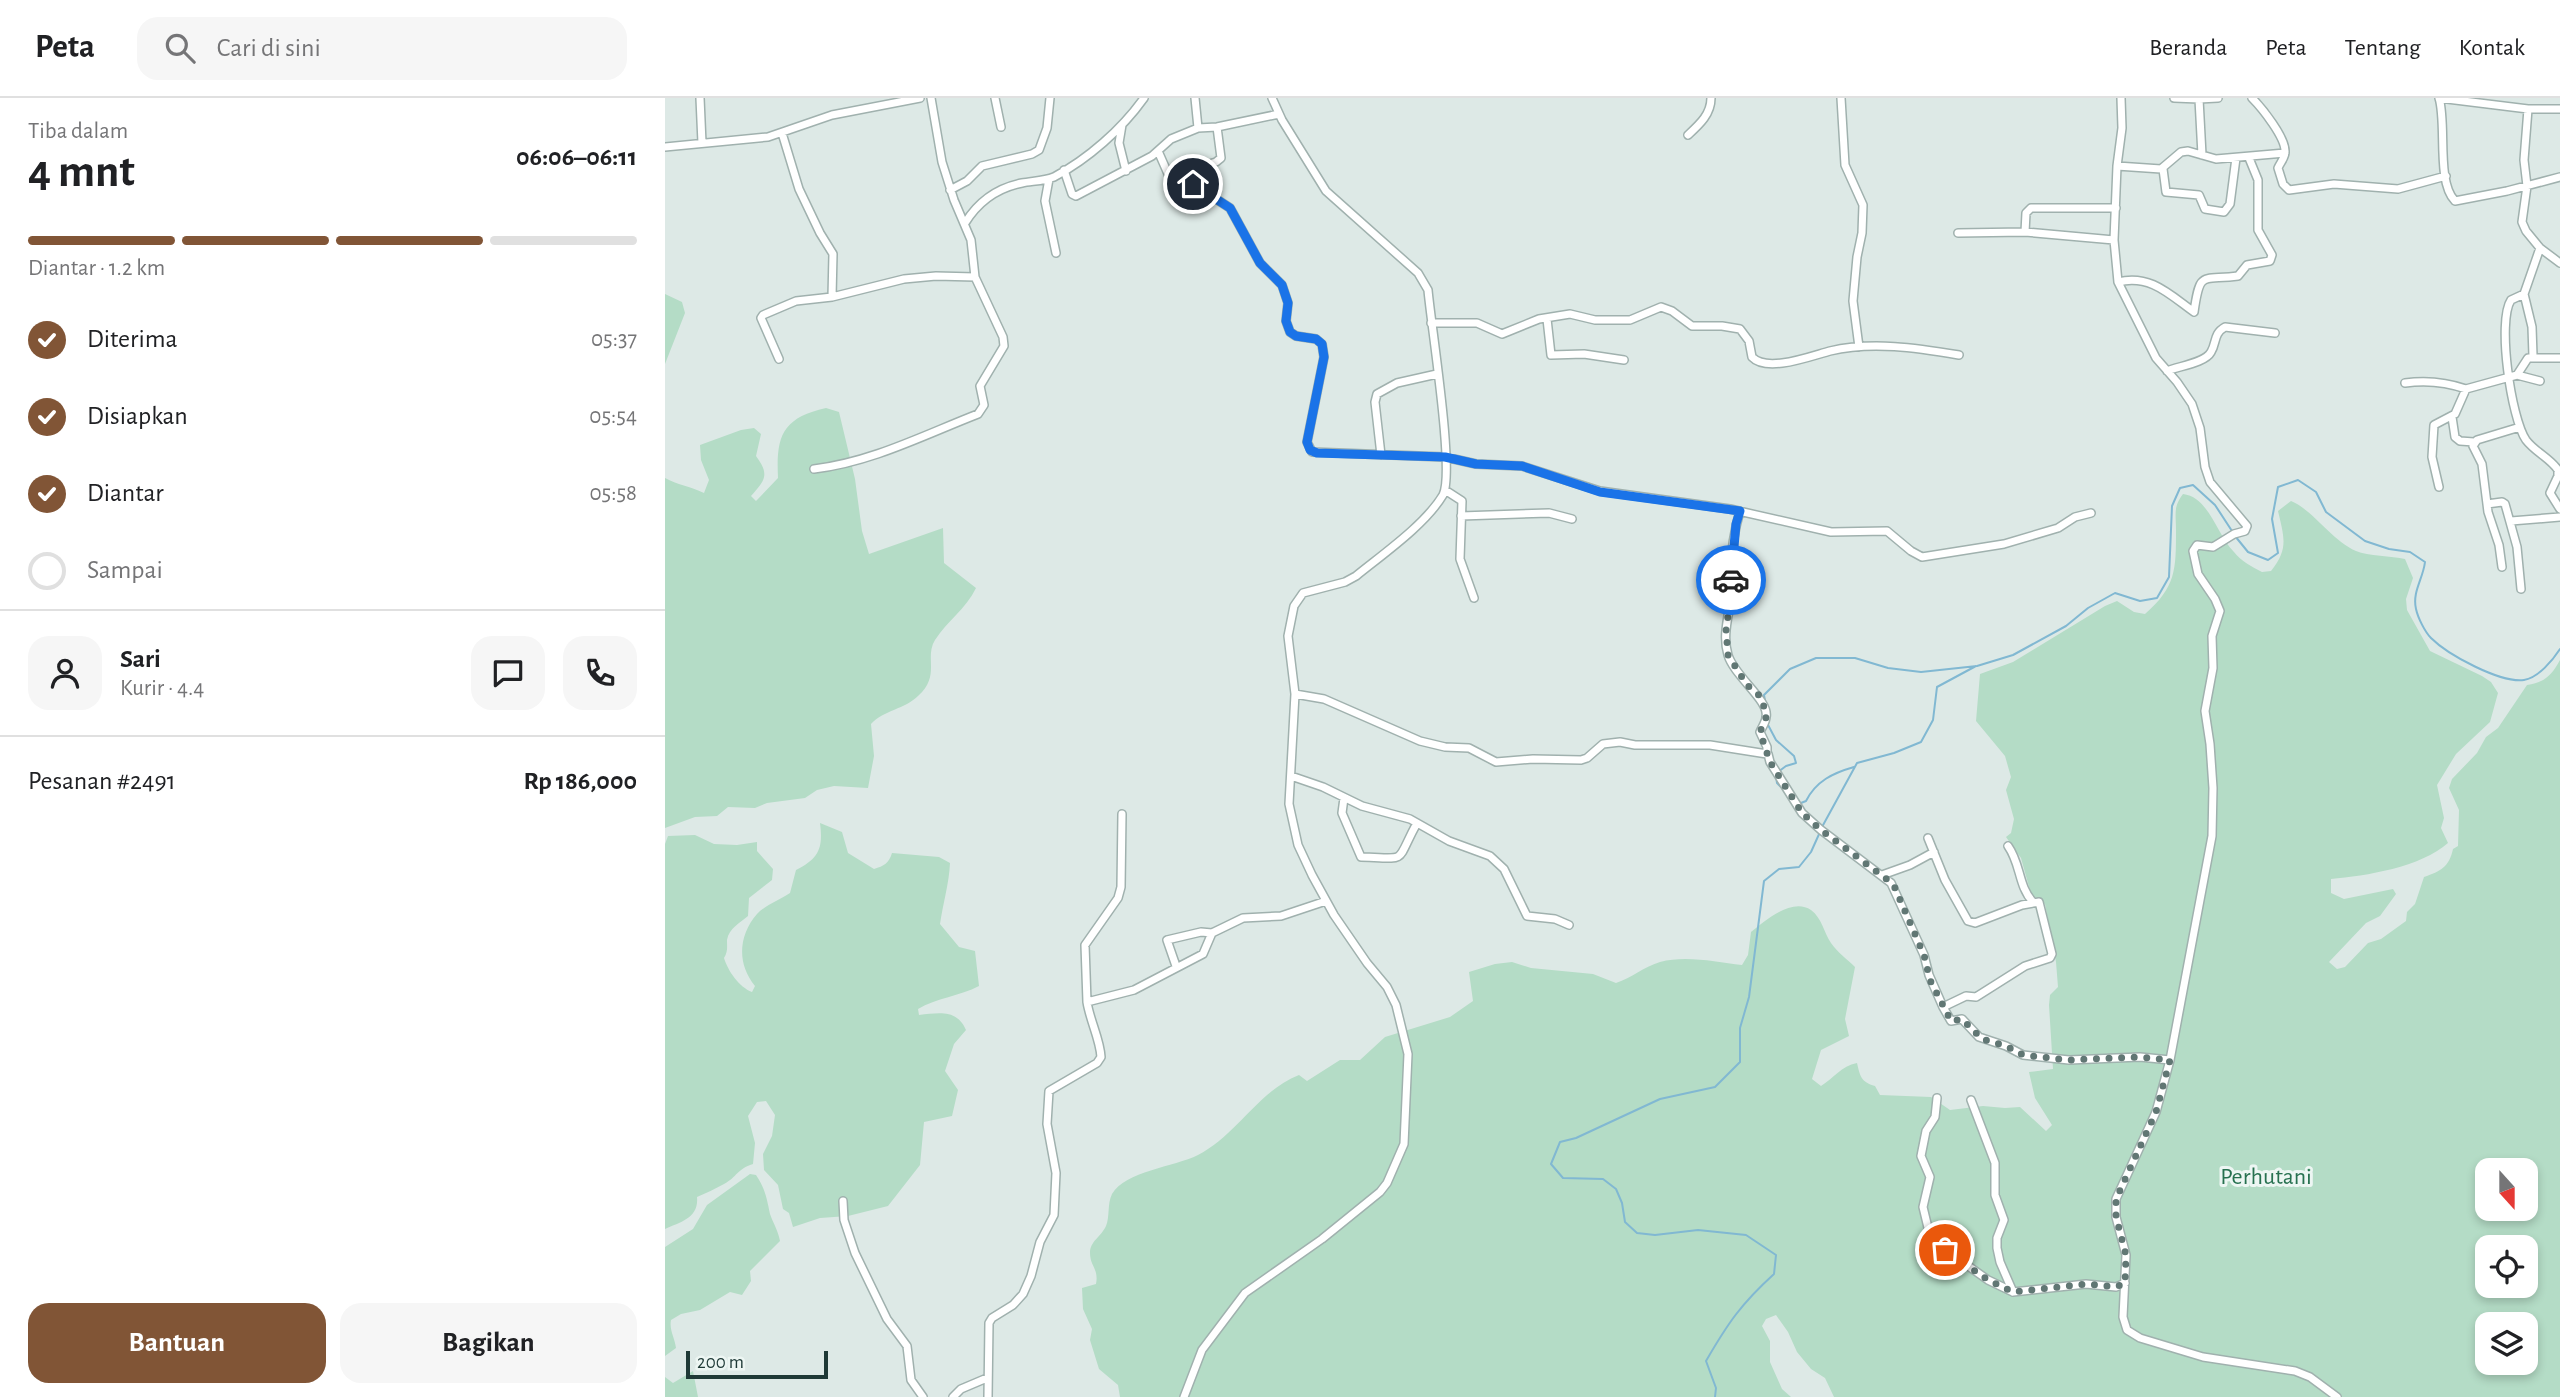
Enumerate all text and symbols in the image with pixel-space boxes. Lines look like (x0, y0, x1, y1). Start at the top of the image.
search box (137, 17, 627, 80)
icon: search (161, 29, 199, 67)
text: Peta (35, 31, 95, 64)
text: Cari di sini (217, 35, 321, 61)
text: Beranda (2149, 36, 2227, 60)
text: Peta (2265, 36, 2307, 60)
text: Tentang (2345, 36, 2421, 60)
text: Kontak (2459, 36, 2525, 60)
text: Tiba dalam (28, 120, 128, 143)
text: 06:06–06:11 (516, 144, 637, 170)
text: 4 mnt (28, 149, 135, 195)
pin (1163, 154, 1223, 214)
icon: home (1174, 165, 1212, 203)
text: Diantar · 1.2 km (28, 257, 165, 280)
icon: check (28, 321, 66, 359)
text: Diterima (87, 326, 178, 352)
text: 05:37 (591, 328, 637, 351)
icon: check (28, 398, 66, 436)
text: Disiapkan (87, 403, 188, 429)
text: 05:54 (589, 405, 637, 428)
icon: check (28, 475, 66, 513)
text: Diantar (87, 480, 164, 506)
text: 05:58 (589, 482, 637, 505)
courier (1696, 545, 1766, 615)
text: Sampai (87, 557, 163, 583)
icon: car (1712, 561, 1750, 599)
button: person (28, 636, 102, 710)
button: chat (471, 636, 545, 710)
button: phone (563, 636, 637, 710)
text: Sari (120, 646, 161, 672)
text: Kurir · 4.4 (120, 677, 204, 700)
text: Pesanan #2491 (28, 768, 176, 794)
text: Rp 186,000 (523, 768, 637, 794)
north arrow (2475, 1158, 2537, 1222)
map controls (2475, 1158, 2538, 1375)
park label: Perhutani (2220, 1165, 2312, 1189)
pin (1915, 1220, 1975, 1280)
icon: bag (1926, 1231, 1964, 1269)
button: locate (2475, 1235, 2538, 1298)
button: Bantuan (28, 1303, 326, 1383)
button: Bagikan (340, 1303, 637, 1383)
button: layers (2475, 1312, 2538, 1375)
scale bar (686, 1348, 828, 1380)
text: 200 m (697, 1353, 744, 1372)

